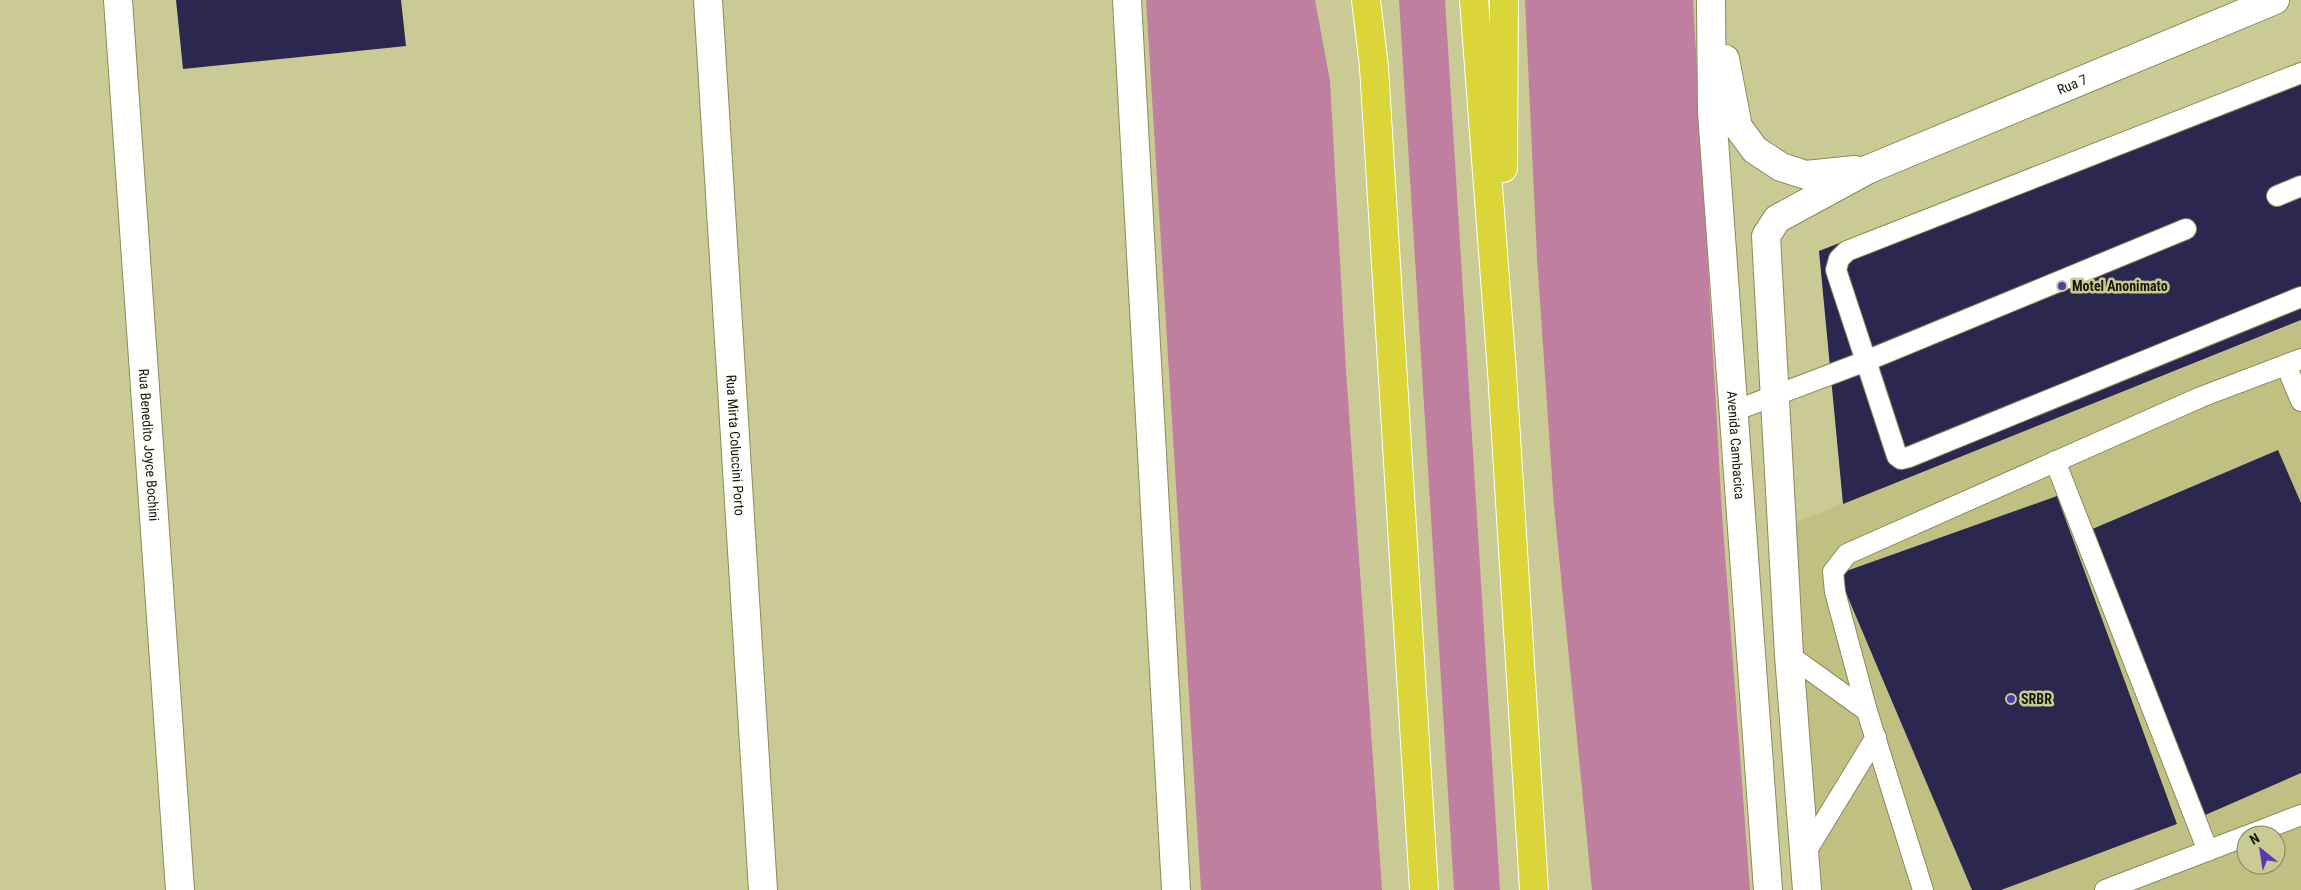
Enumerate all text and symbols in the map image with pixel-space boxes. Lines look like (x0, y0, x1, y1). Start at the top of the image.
street label: Rua 7 (2055, 71, 2090, 98)
place label: Motel Anonimato (2072, 278, 2168, 294)
marker: Motel Anonimato (2056, 280, 2068, 292)
street label: Rua Benedito Joyce Bochini (136, 368, 162, 522)
street label: Rua Mirta Coluccini Porto (723, 374, 748, 516)
street label: Avenida Cambacica (1724, 390, 1748, 500)
place label: SRBR (2021, 691, 2052, 707)
marker: SRBR (2005, 693, 2017, 705)
north arrow (2236, 825, 2286, 875)
text: N (2247, 830, 2262, 848)

